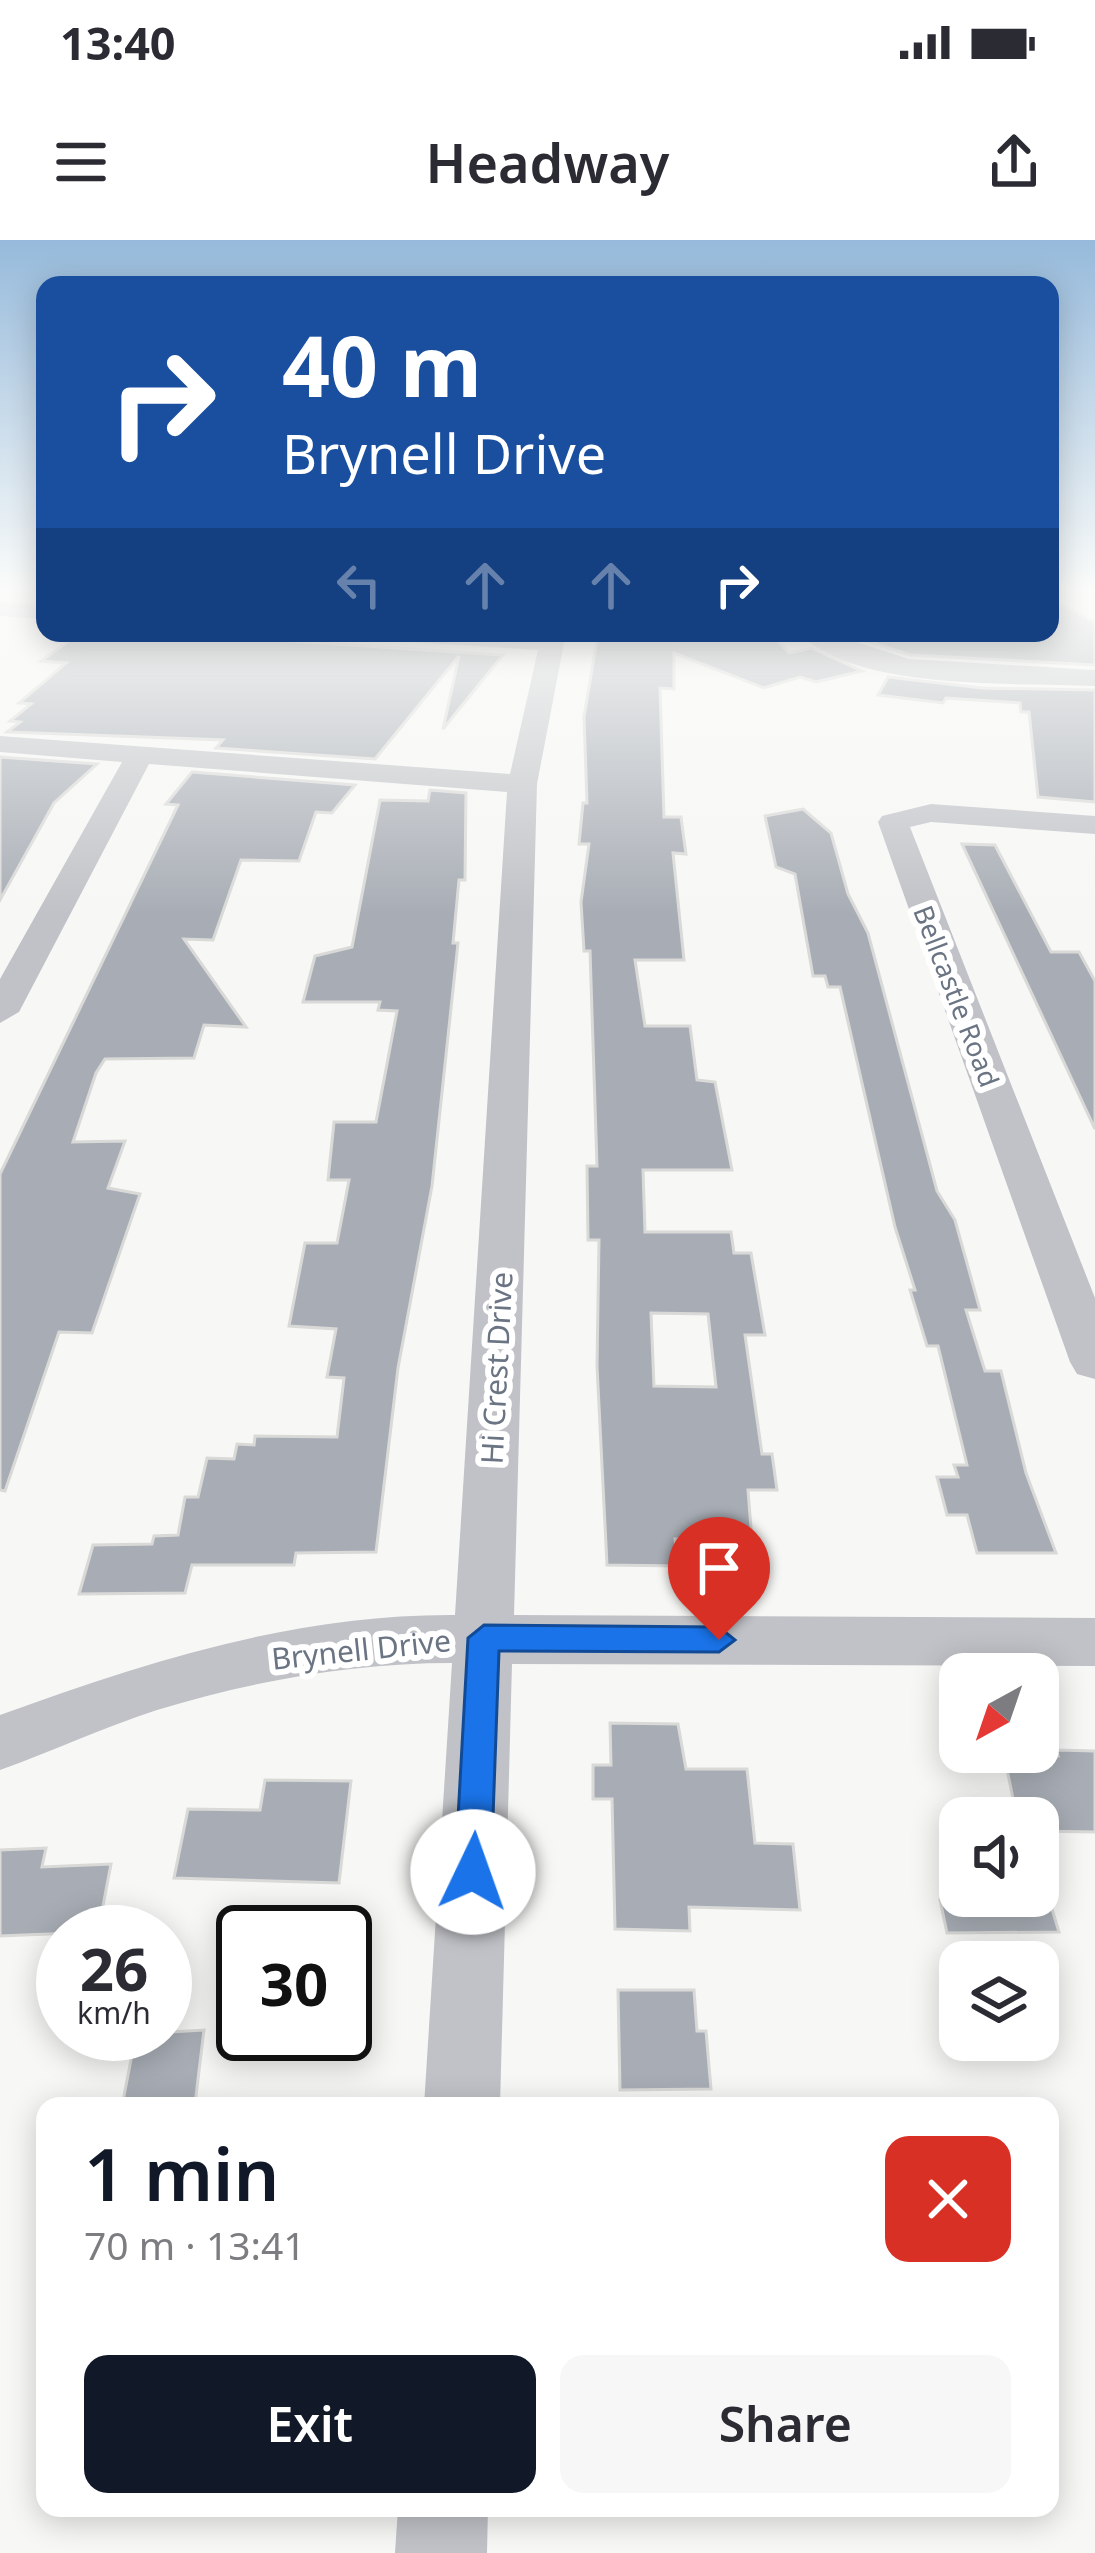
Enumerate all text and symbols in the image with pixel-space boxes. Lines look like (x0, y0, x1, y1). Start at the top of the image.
text: 13:40 (60, 12, 176, 73)
text: Headway (426, 125, 669, 199)
icon: menu (48, 129, 114, 195)
icon: share (981, 129, 1047, 195)
text: 40 m (282, 307, 482, 422)
icon: right (84, 324, 240, 480)
text: Brynell Drive (282, 416, 606, 490)
icon: left (326, 552, 392, 618)
icon: ahead (452, 552, 518, 618)
icon: ahead (578, 552, 644, 618)
icon: right (704, 552, 770, 618)
street label: Bellcastle Road (905, 900, 1009, 1092)
street label: Hi Crest Drive (470, 1271, 522, 1465)
pin (668, 1517, 770, 1640)
icon: arrive (686, 1535, 752, 1601)
street label: Brynell Drive (269, 1619, 453, 1679)
north arrow (939, 1653, 1059, 1773)
map controls (939, 1653, 1059, 2061)
button: sound (939, 1797, 1059, 1917)
position arrow (410, 1809, 536, 1935)
speed limit sign: 30 (216, 1905, 372, 2061)
text: 26 (80, 1927, 148, 2009)
button: layers (939, 1941, 1059, 2061)
text: km/h (77, 1992, 151, 2033)
text: 1 min (84, 2124, 279, 2222)
button: close (885, 2136, 1011, 2262)
text: 70 m · 13:41 (84, 2218, 306, 2271)
button: Exit (84, 2355, 536, 2493)
button: Share (560, 2355, 1011, 2493)

